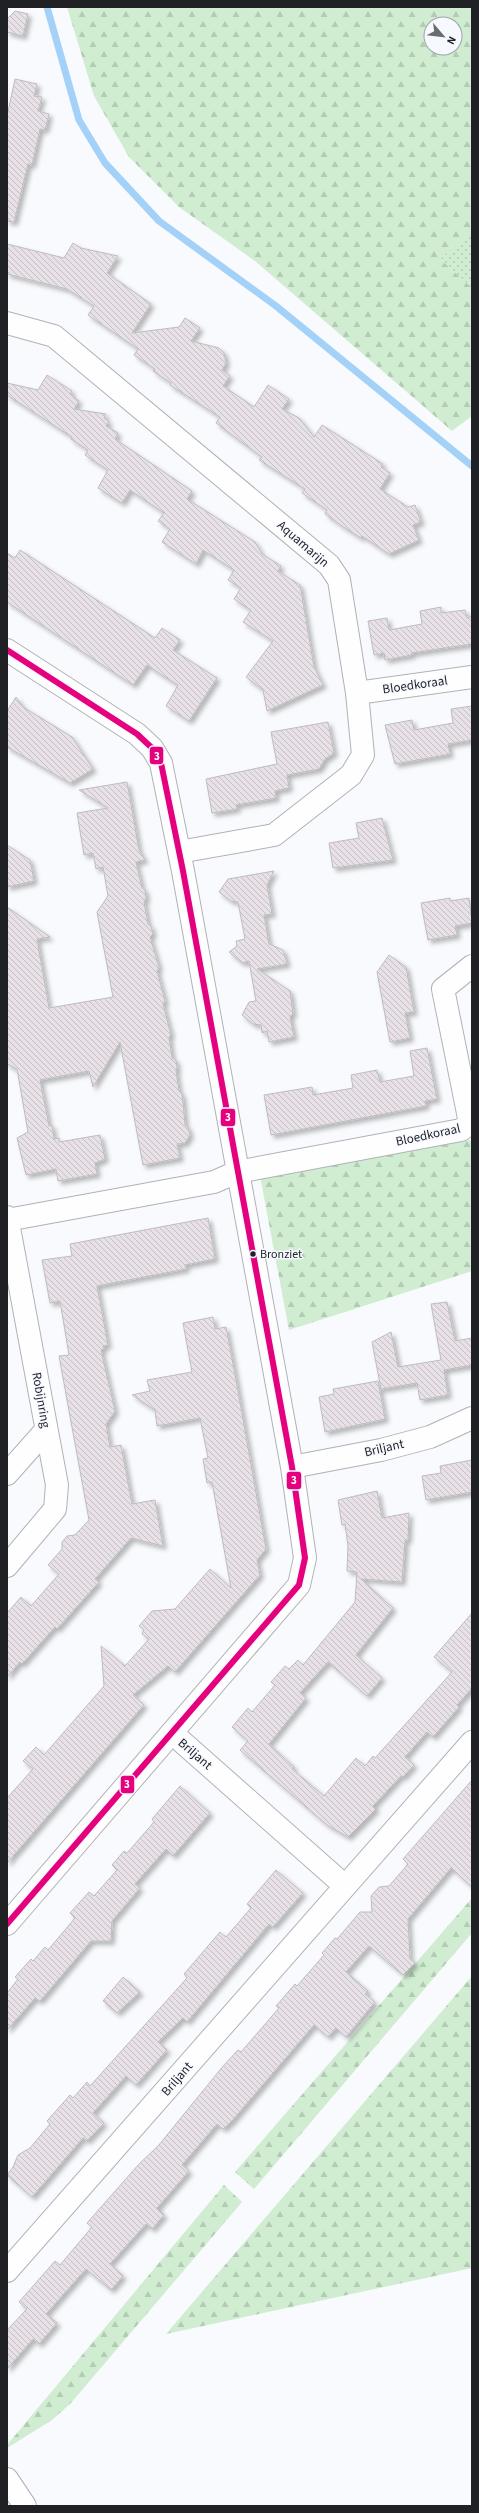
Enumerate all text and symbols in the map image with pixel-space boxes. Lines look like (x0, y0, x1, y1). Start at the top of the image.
north arrow (423, 16, 463, 56)
text: N (443, 34, 460, 47)
street label: Aquamarijn (273, 516, 333, 572)
street label: Bloedkoraal (381, 672, 449, 698)
line badge: 3 (149, 746, 164, 765)
text: 3 (154, 749, 160, 764)
line badge: 3 (220, 1108, 236, 1127)
text: 3 (225, 1110, 231, 1125)
street label: Bloedkoraal (394, 1119, 462, 1151)
place label: Bronziet (260, 1246, 302, 1263)
marker: Bronziet (248, 1249, 258, 1259)
street label: Robijnring (27, 1371, 55, 1430)
street label: Briljant (362, 1435, 406, 1461)
line badge: 3 (286, 1471, 302, 1490)
text: 3 (291, 1473, 297, 1488)
street label: Briljant (174, 1734, 216, 1774)
line badge: 3 (120, 1775, 135, 1794)
text: 3 (124, 1777, 130, 1792)
street label: Briljant (157, 2058, 197, 2100)

